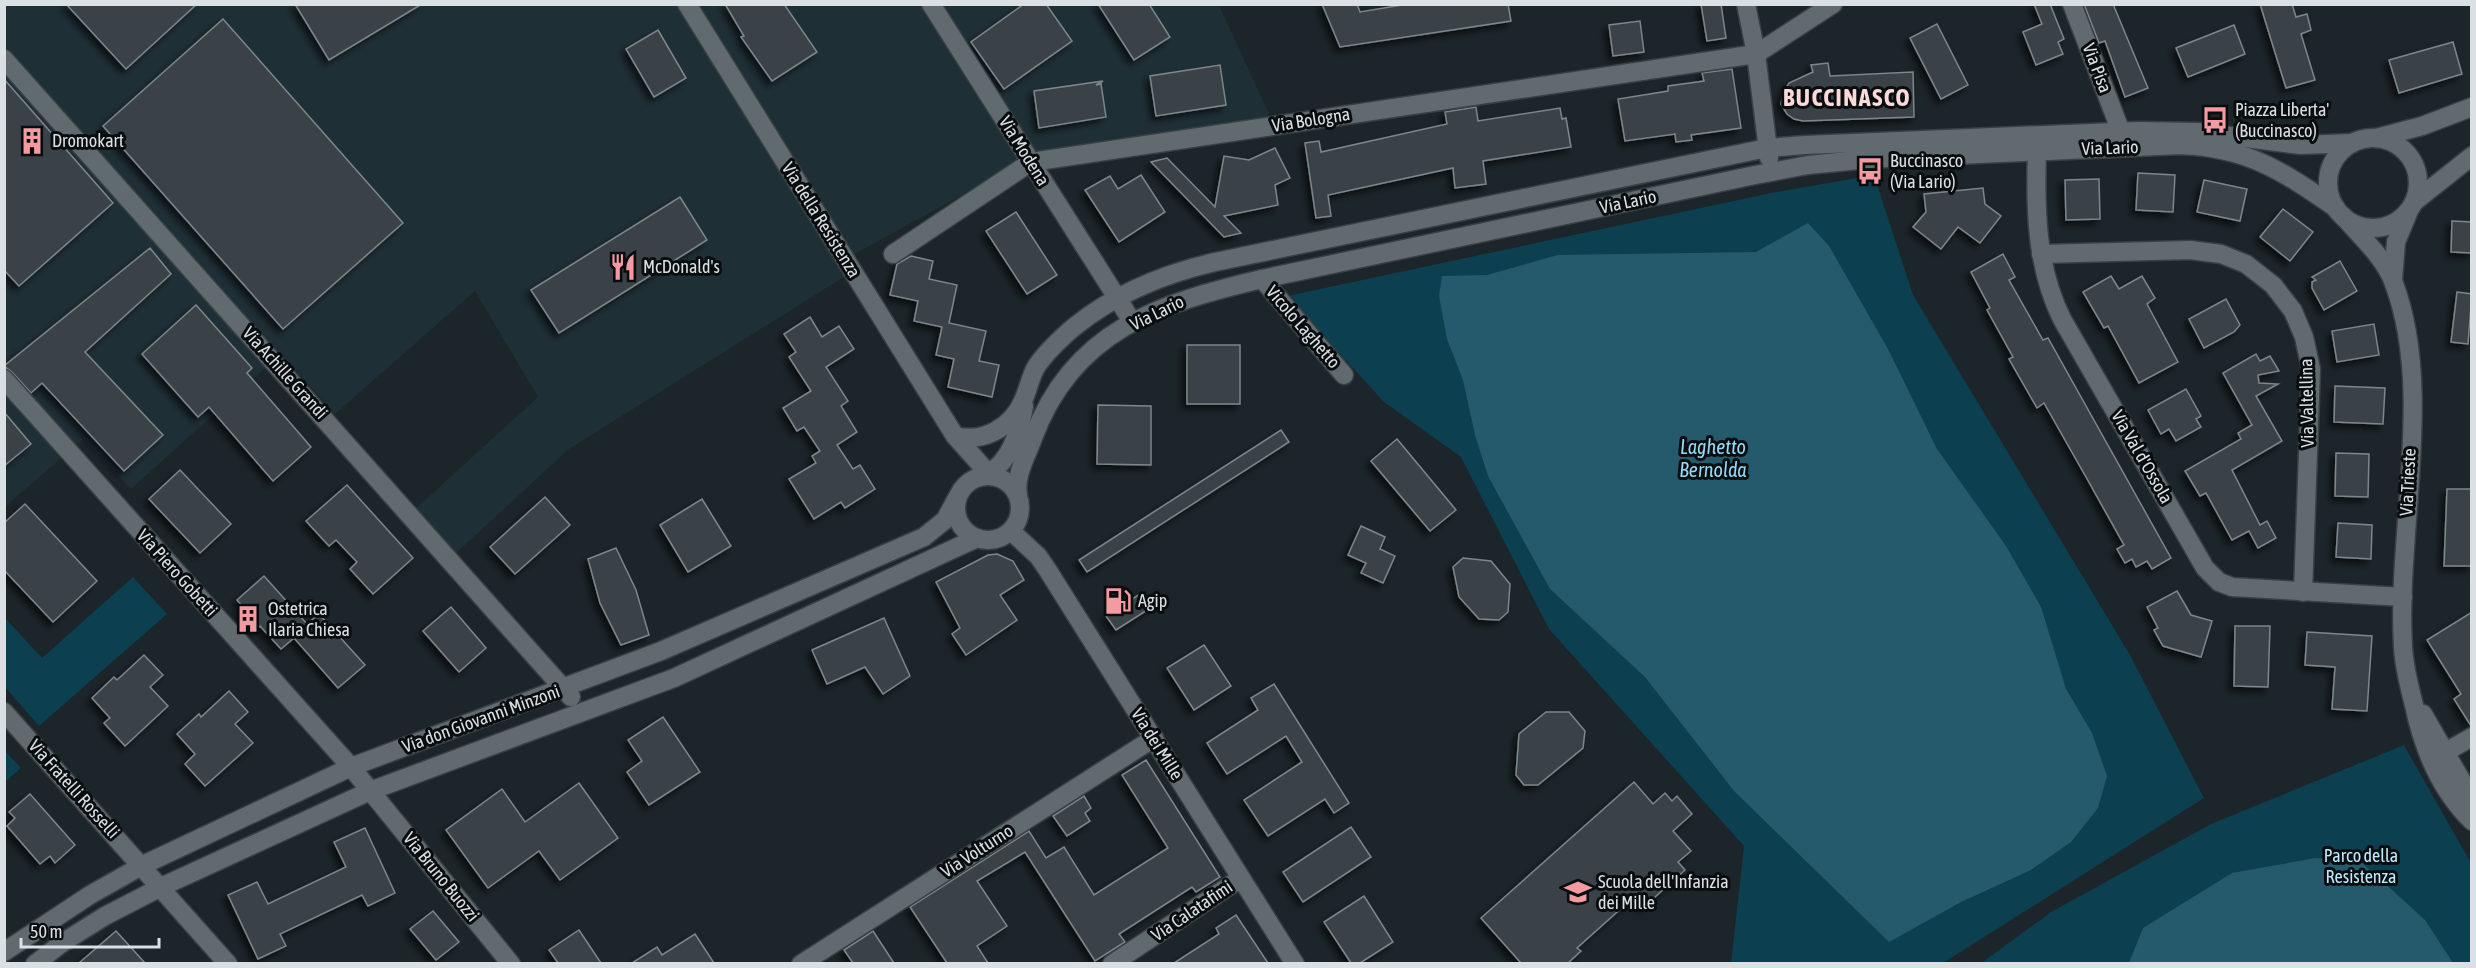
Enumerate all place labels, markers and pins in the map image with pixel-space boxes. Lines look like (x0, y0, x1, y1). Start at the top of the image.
place label: Piazza Liberta' (Buccinasco) (2235, 99, 2329, 141)
bus stop icon: Piazza Liberta' (Buccinasco) (2200, 105, 2230, 135)
building icon: Dromokart (17, 126, 47, 156)
place label: Dromokart (52, 130, 124, 151)
place label: Buccinasco (Via Lario) (1890, 150, 1963, 192)
bus stop icon: Buccinasco (Via Lario) (1855, 156, 1885, 186)
restaurant icon: McDonald's (608, 252, 638, 282)
place label: McDonald's (643, 256, 720, 277)
fuel station icon: Agip (1103, 586, 1133, 616)
place label: Agip (1138, 590, 1167, 611)
place label: Ostetrica Ilaria Chiesa (268, 598, 350, 640)
building icon: Ostetrica Ilaria Chiesa (233, 604, 263, 634)
place label: Scuola dell'Infanzia dei Mille (1598, 871, 1729, 913)
school or university icon: Scuola dell'Infanzia dei Mille (1563, 877, 1593, 907)

